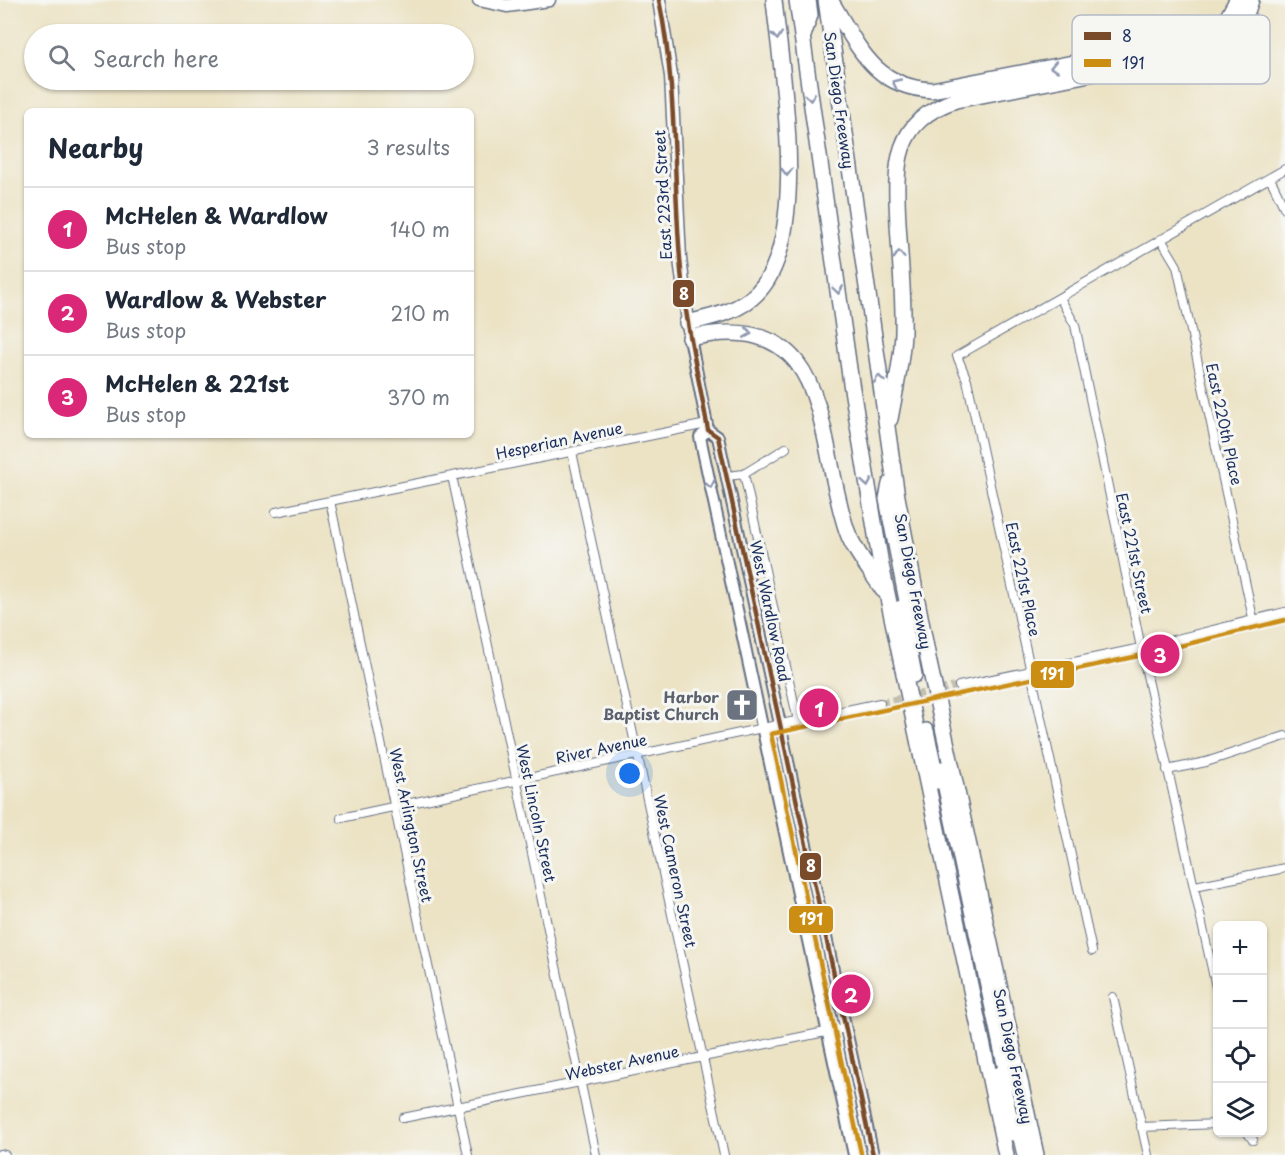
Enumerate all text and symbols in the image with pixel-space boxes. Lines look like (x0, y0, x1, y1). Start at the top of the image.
legend (1072, 15, 1270, 84)
text: 8 (1122, 23, 1132, 47)
search box (24, 24, 474, 90)
street label: San Diego Freeway (819, 30, 861, 170)
one-way arrow (770, 31, 783, 40)
icon: search (45, 41, 78, 74)
text: Search here (93, 41, 219, 74)
text: 191 (1122, 50, 1145, 74)
one-way arrow (1049, 60, 1059, 73)
one-way arrow (891, 78, 902, 90)
one-way arrow (804, 92, 816, 101)
text: Nearby (48, 128, 143, 167)
street label: East 223rd Street (647, 129, 677, 261)
text: 3 results (367, 132, 450, 162)
one-way arrow (781, 167, 793, 176)
text: McHelen & Wardlow (105, 198, 328, 231)
text: 1 (63, 214, 72, 244)
text: 140 m (390, 214, 450, 244)
text: Bus stop (105, 231, 186, 261)
one-way arrow (893, 250, 906, 259)
line badge: 8 (672, 279, 695, 308)
text: 8 (679, 281, 689, 305)
text: Wardlow & Webster (105, 282, 326, 315)
one-way arrow (831, 285, 843, 294)
text: 2 (60, 298, 75, 328)
text: 210 m (391, 298, 450, 328)
text: Bus stop (105, 315, 186, 345)
one-way arrow (743, 327, 752, 339)
street label: East 220th Place (1201, 361, 1249, 487)
text: McHelen & 221st (105, 366, 290, 399)
one-way arrow (874, 375, 886, 384)
text: 3 (61, 382, 74, 412)
text: 370 m (387, 382, 450, 412)
text: Bus stop (105, 399, 186, 429)
street label: Hesperian Avenue (494, 415, 624, 465)
one-way arrow (860, 477, 873, 487)
one-way arrow (703, 479, 716, 489)
street label: East 221st Street (1111, 490, 1159, 616)
street label: San Diego Freeway (890, 511, 938, 651)
street label: East 221st Place (1001, 520, 1047, 638)
street label: West Wardlow Road (745, 538, 797, 684)
pin: 3 (1140, 632, 1180, 676)
line badge: 191 (1030, 660, 1075, 689)
text: 191 (1040, 661, 1064, 685)
place label: Harbor Baptist Church (603, 685, 719, 725)
pin: 1 (800, 686, 838, 730)
church icon: Harbor Baptist Church (724, 687, 760, 723)
street label: River Avenue (553, 727, 649, 769)
street label: West Lincoln Street (511, 742, 563, 884)
street label: West Arlington Street (384, 746, 440, 904)
your location (615, 759, 644, 788)
street label: West Cameron Street (649, 792, 703, 950)
line badge: 8 (799, 852, 822, 881)
text: 8 (806, 853, 816, 877)
line badge: 191 (788, 905, 834, 934)
text: 191 (799, 906, 823, 930)
map controls (1213, 921, 1267, 1137)
button: + (1213, 921, 1267, 975)
pin: 2 (832, 972, 870, 1016)
button: − (1213, 975, 1267, 1029)
street label: San Diego Freeway (988, 986, 1040, 1126)
button: locate (1213, 1029, 1267, 1083)
street label: Webster Avenue (563, 1039, 681, 1085)
button: layers (1213, 1083, 1267, 1137)

